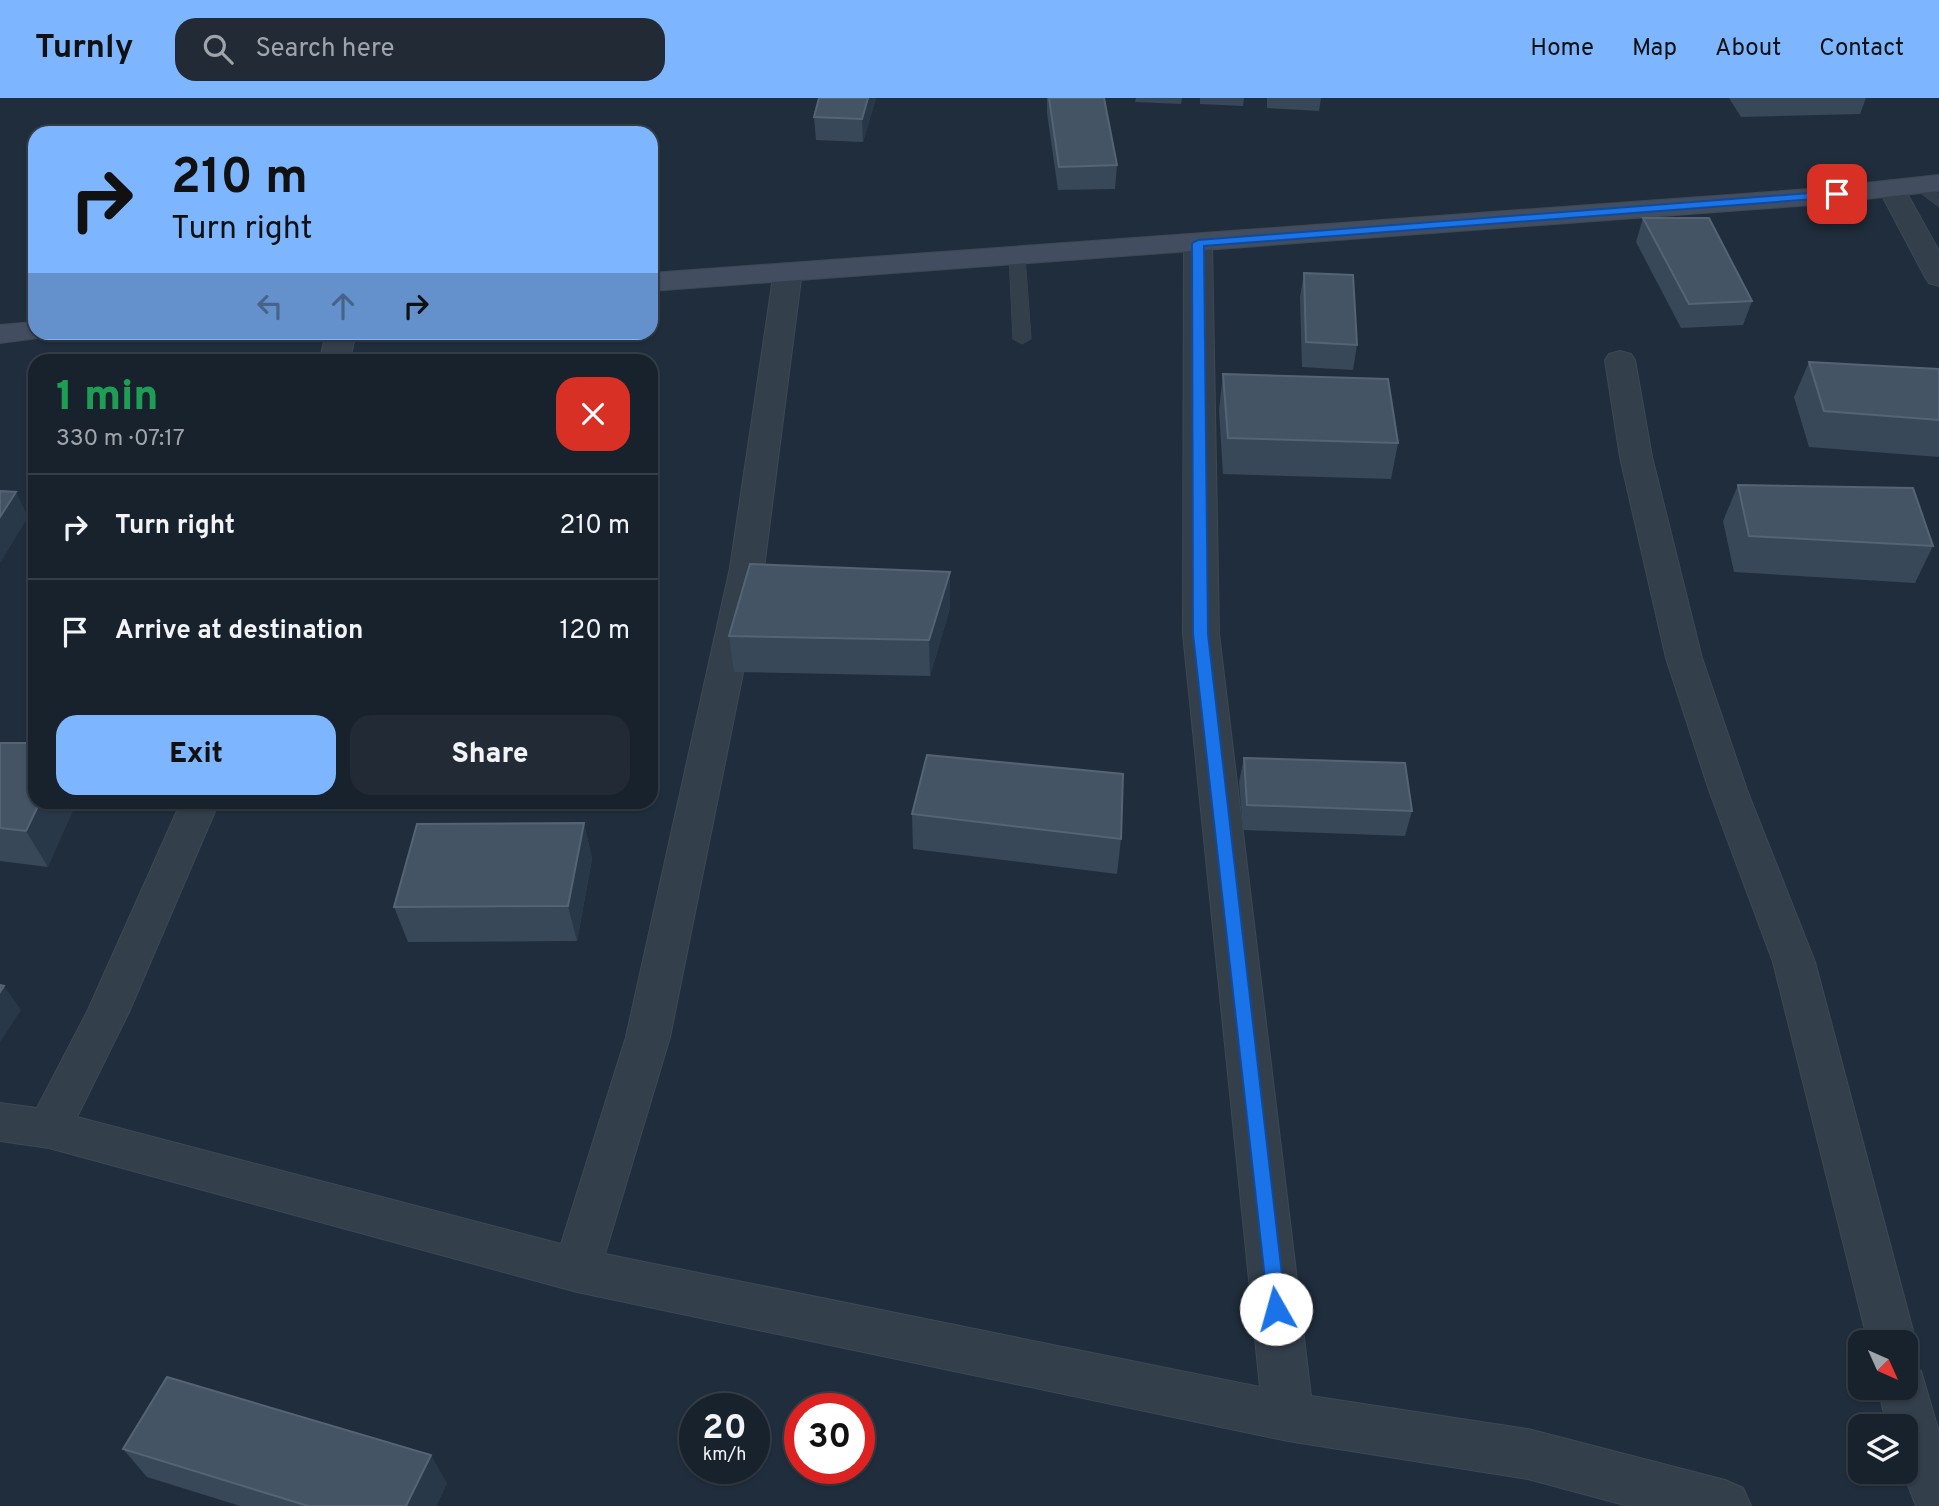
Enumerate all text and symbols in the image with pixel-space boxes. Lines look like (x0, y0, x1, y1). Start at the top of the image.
search box (175, 18, 665, 81)
text: Turnly (35, 28, 133, 70)
icon: search (199, 30, 237, 68)
text: Search here (255, 33, 394, 66)
text: Home (1530, 34, 1594, 64)
text: Map (1632, 34, 1677, 64)
text: About (1715, 34, 1781, 64)
text: Contact (1819, 34, 1904, 64)
text: 210 m (171, 149, 308, 211)
icon: right (56, 154, 147, 245)
pin (1807, 164, 1867, 224)
icon: arrive (1818, 175, 1856, 213)
text: Turn right (171, 210, 313, 250)
icon: left (251, 287, 289, 325)
icon: ahead (324, 287, 362, 325)
icon: right (397, 287, 435, 325)
text: 1 min (56, 372, 159, 425)
button: close (556, 377, 630, 451)
text: 330 m · 07:17 (56, 425, 185, 454)
icon: right (56, 508, 94, 546)
text: Turn right (115, 510, 235, 543)
text: 210 m (560, 510, 630, 543)
icon: arrive (56, 613, 94, 651)
text: Arrive at destination (115, 615, 363, 648)
text: 120 m (560, 615, 630, 648)
button: Exit (56, 715, 336, 795)
button: Share (350, 715, 630, 795)
position arrow (1239, 1272, 1313, 1346)
north arrow (1848, 1330, 1918, 1400)
map controls (1848, 1330, 1918, 1484)
speed limit sign: 30 (784, 1393, 875, 1484)
text: 20 (702, 1407, 747, 1451)
button: layers (1848, 1414, 1918, 1484)
text: km/h (703, 1444, 746, 1467)

